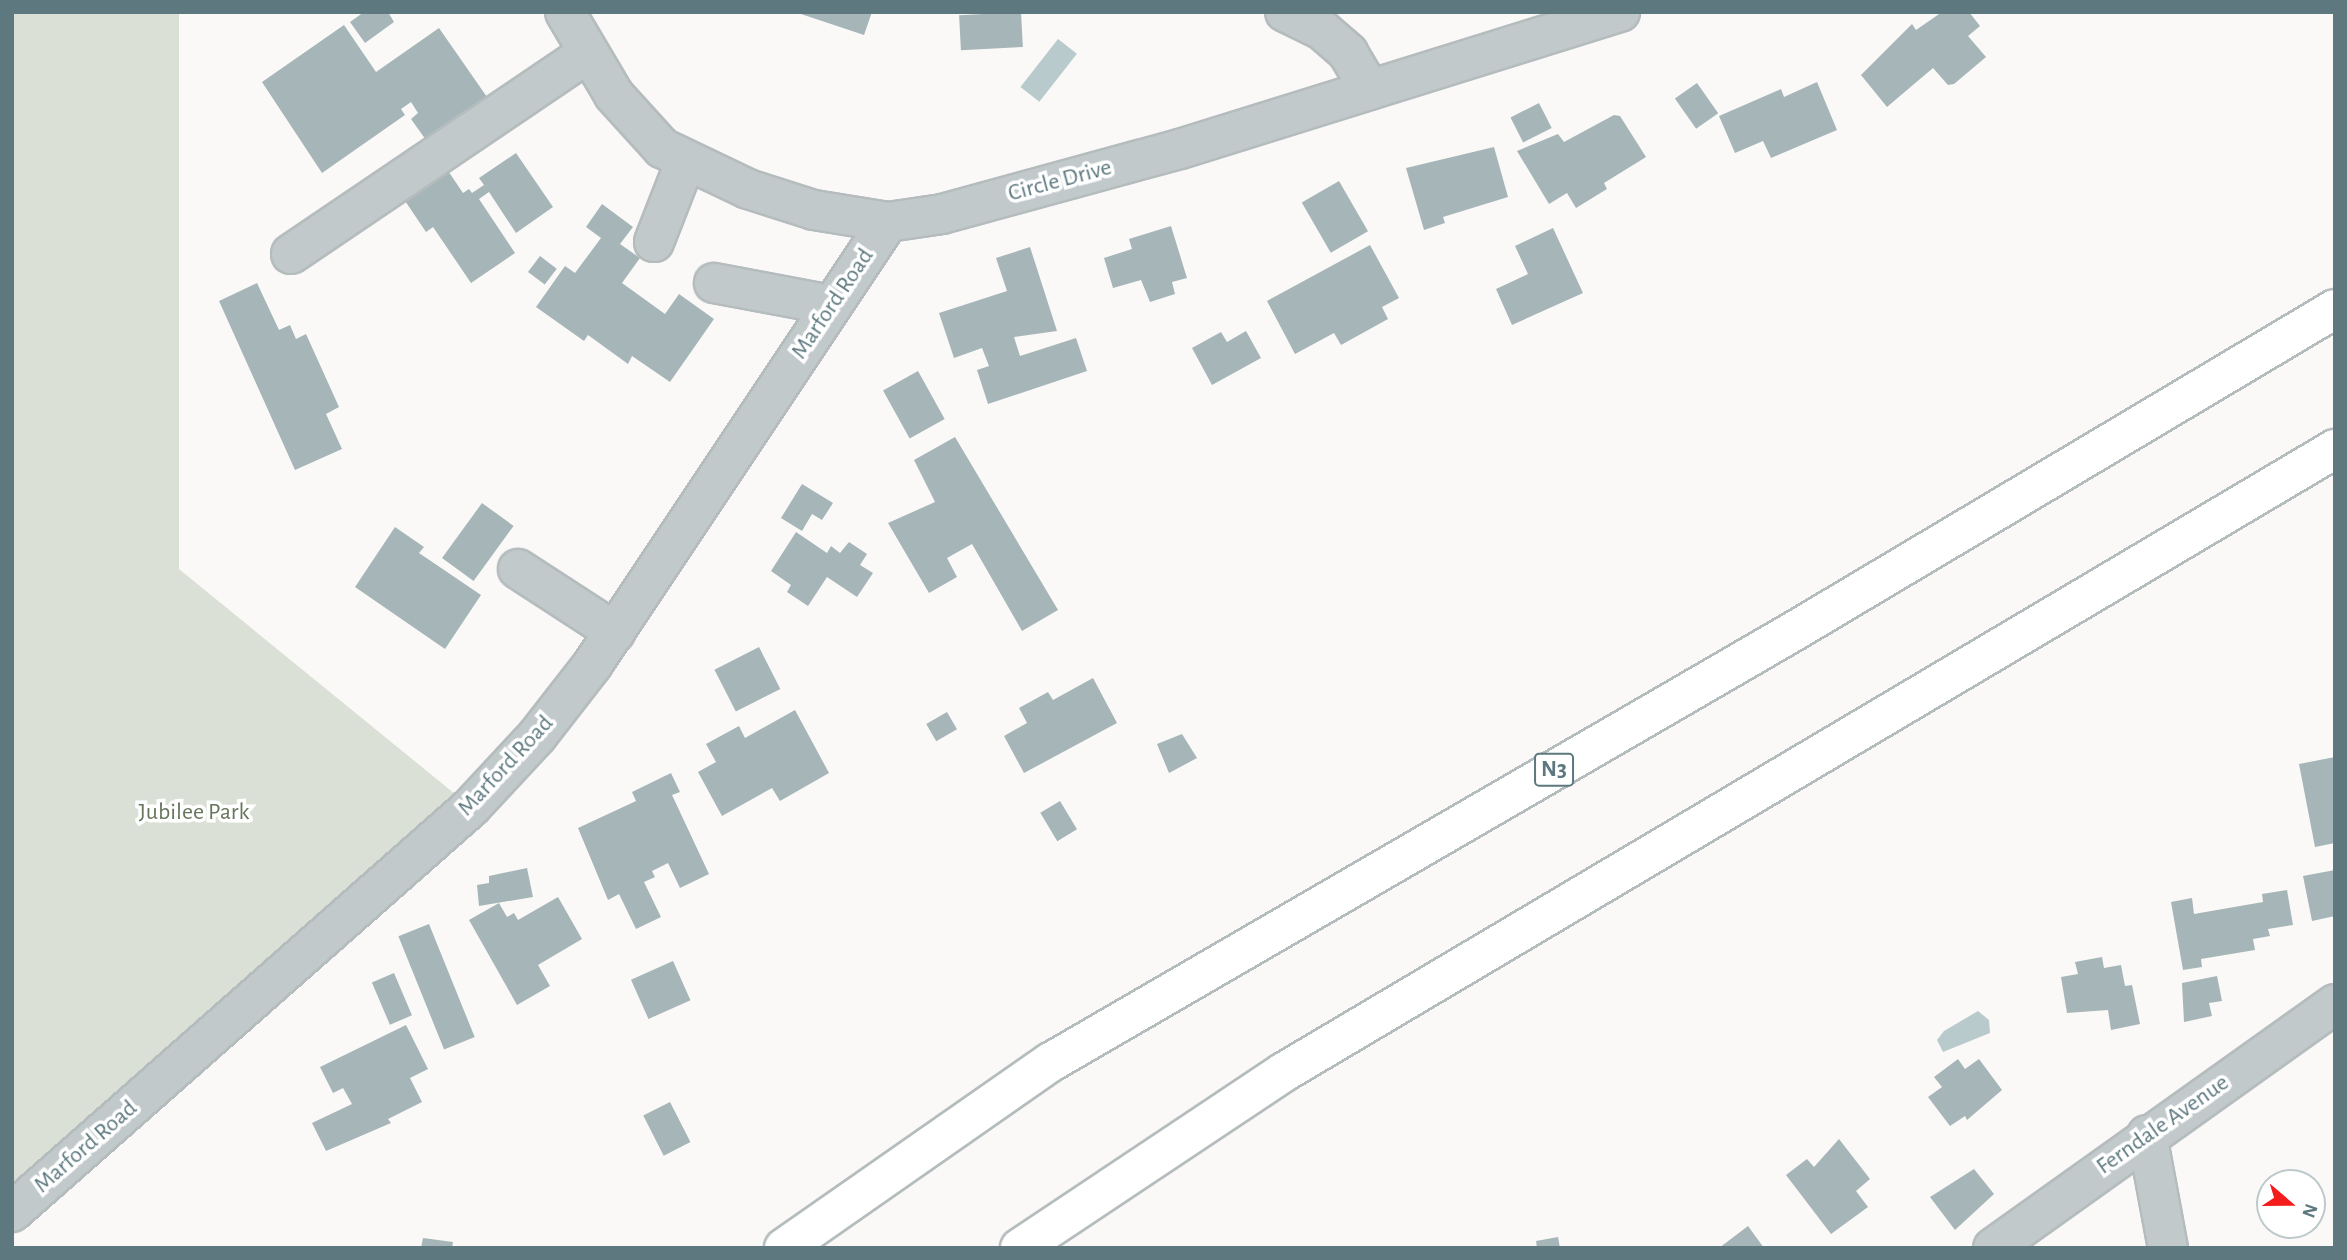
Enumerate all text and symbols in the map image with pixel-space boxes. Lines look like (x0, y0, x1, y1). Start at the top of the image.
street label: Circle Drive (1005, 153, 1115, 209)
street label: Marford Road (785, 243, 881, 365)
street label: Marford Road (452, 710, 560, 822)
road number: N3 (1533, 750, 1575, 790)
park label: Jubilee Park (138, 799, 250, 827)
street label: Ferndale Avenue (2091, 1069, 2235, 1181)
street label: Marford Road (28, 1094, 144, 1200)
north arrow (2256, 1169, 2326, 1239)
text: N (2298, 1201, 2321, 1220)

